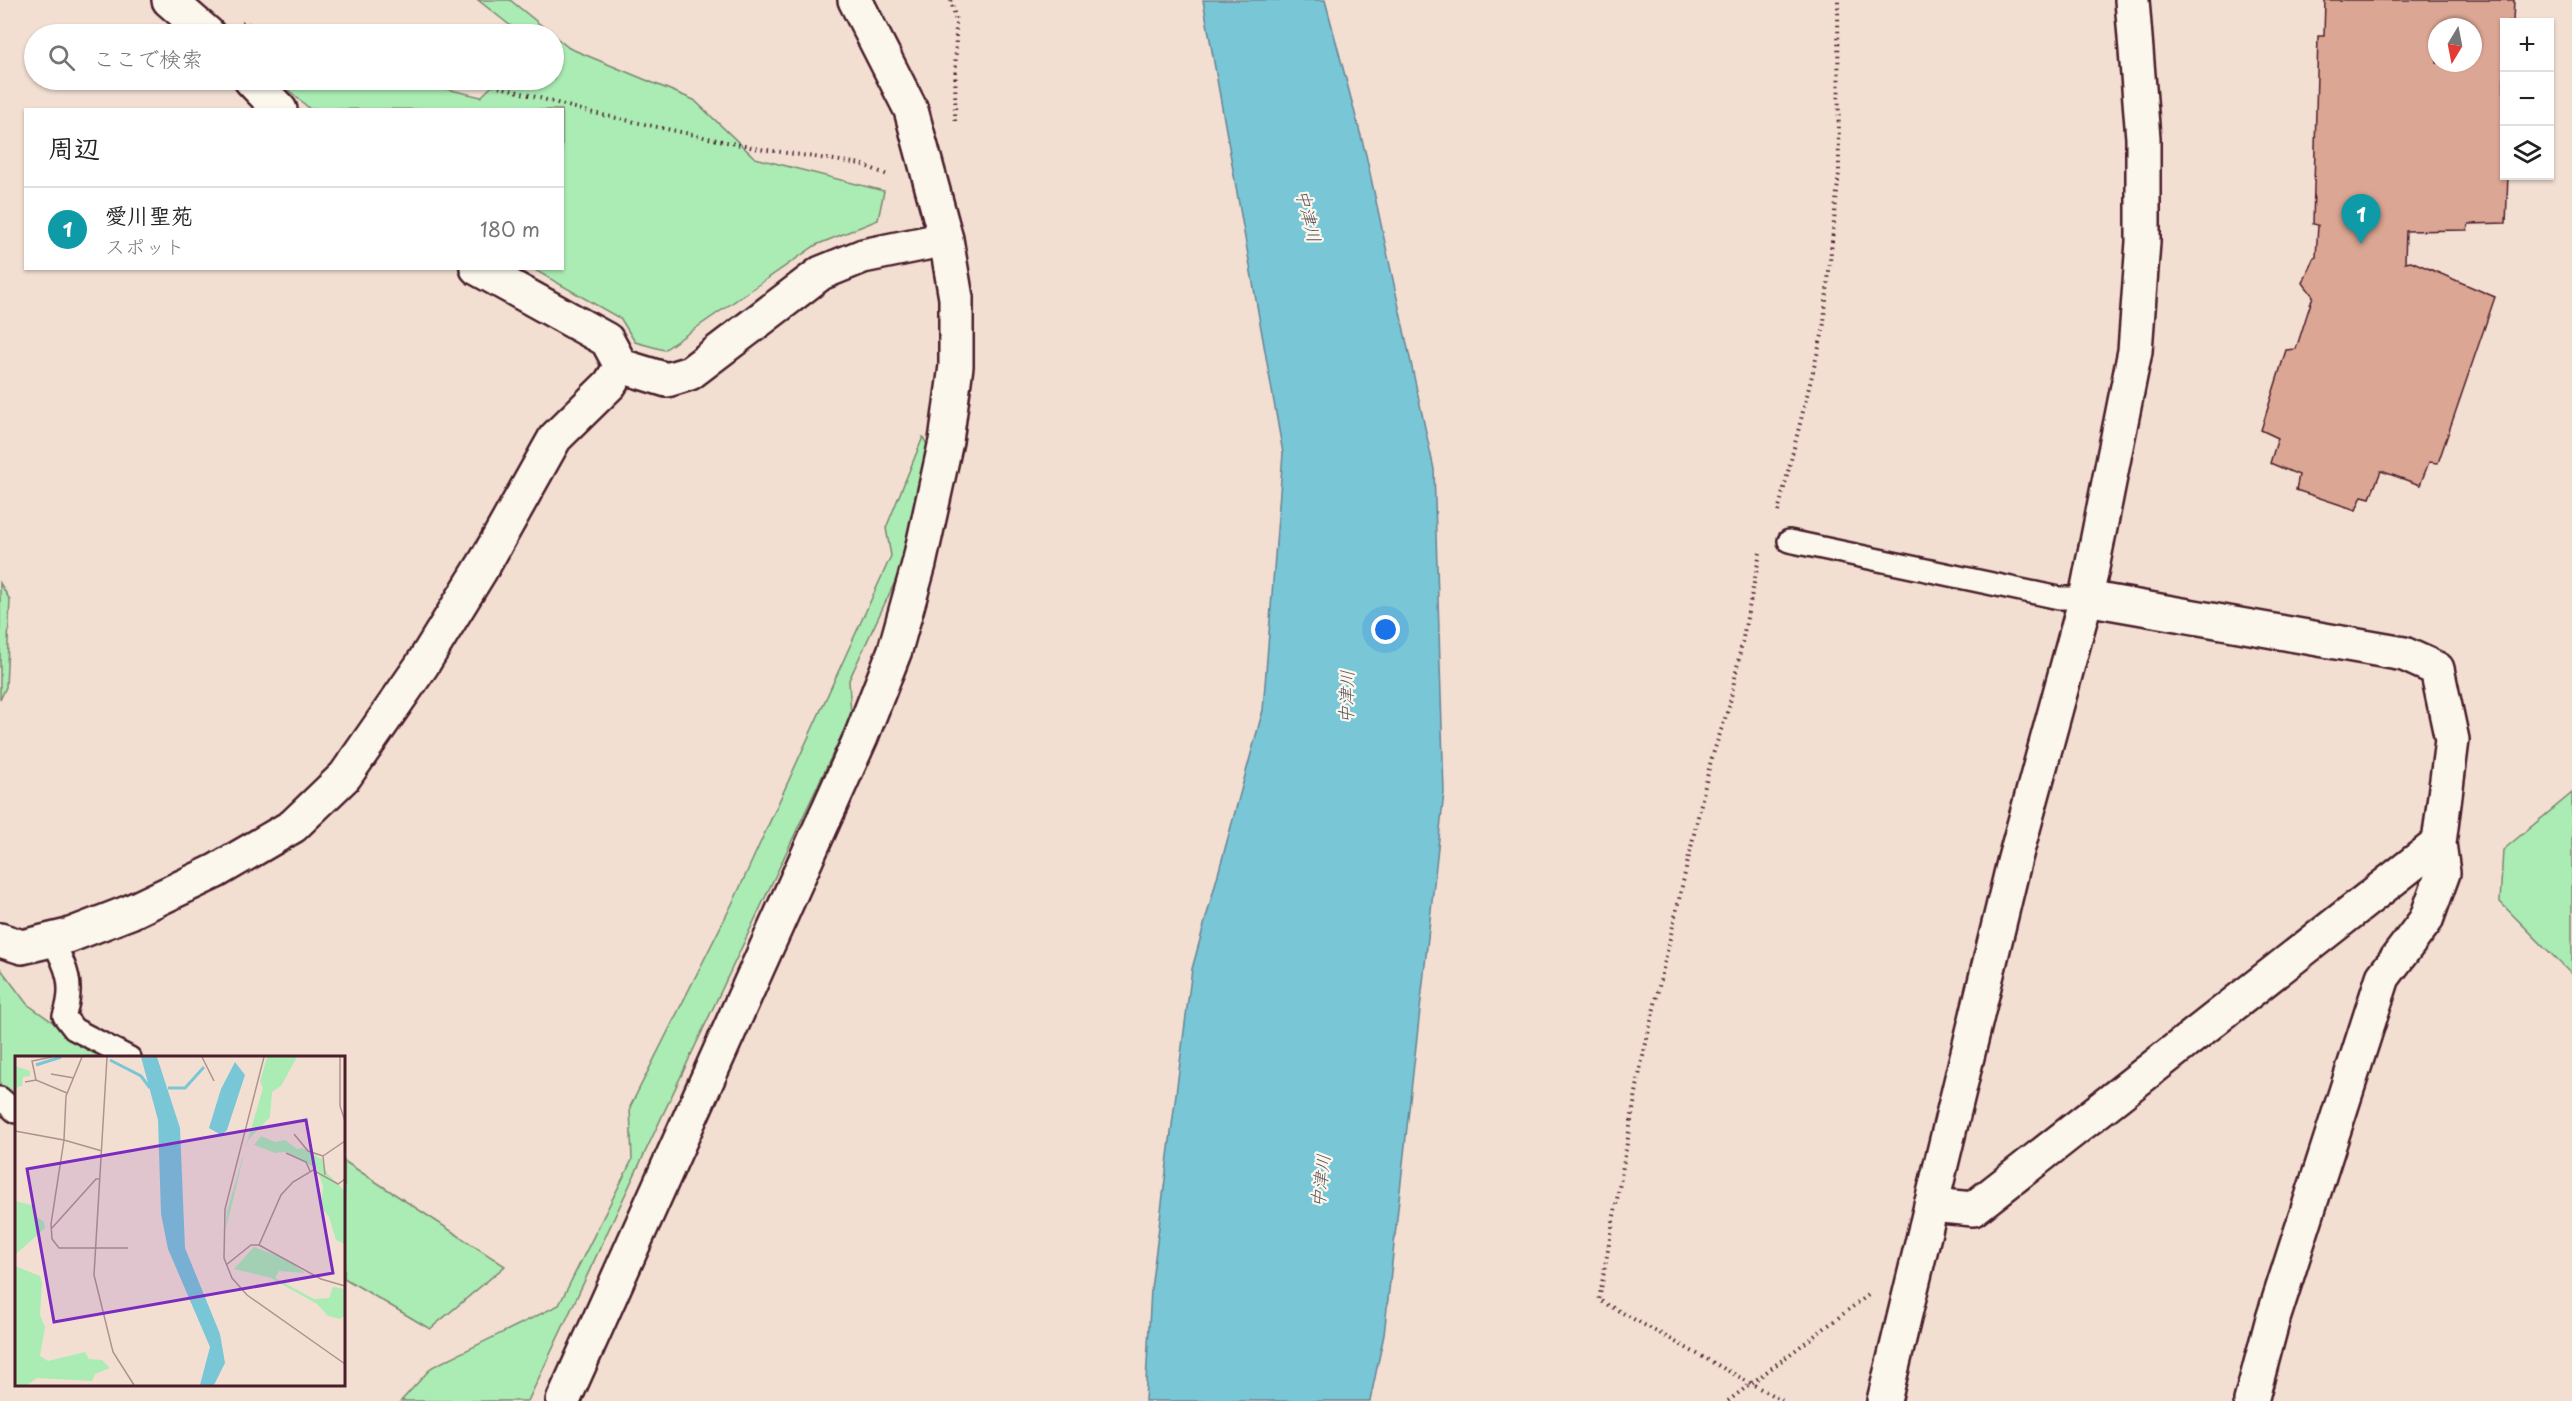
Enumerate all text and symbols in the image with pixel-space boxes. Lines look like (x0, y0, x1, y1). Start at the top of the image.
north arrow (2428, 18, 2482, 72)
map controls (2500, 18, 2554, 180)
button: + (2500, 18, 2554, 72)
search box (24, 24, 564, 90)
icon: search (45, 41, 78, 74)
text: ここで検索 (93, 41, 203, 74)
button: − (2500, 72, 2554, 126)
button: layers (2500, 126, 2554, 180)
text: 周辺 (48, 128, 100, 167)
water label: 中津川 (1290, 186, 1329, 245)
pin: 1 (2342, 194, 2380, 244)
text: 愛川聖苑 (105, 198, 193, 231)
text: 1 (63, 214, 72, 244)
text: 180 m (480, 214, 540, 244)
text: スポット (105, 231, 185, 261)
your location (1371, 615, 1400, 644)
water label: 中津川 (1332, 670, 1359, 724)
inset map (15, 1056, 345, 1386)
water label: 中津川 (1303, 1152, 1336, 1209)

